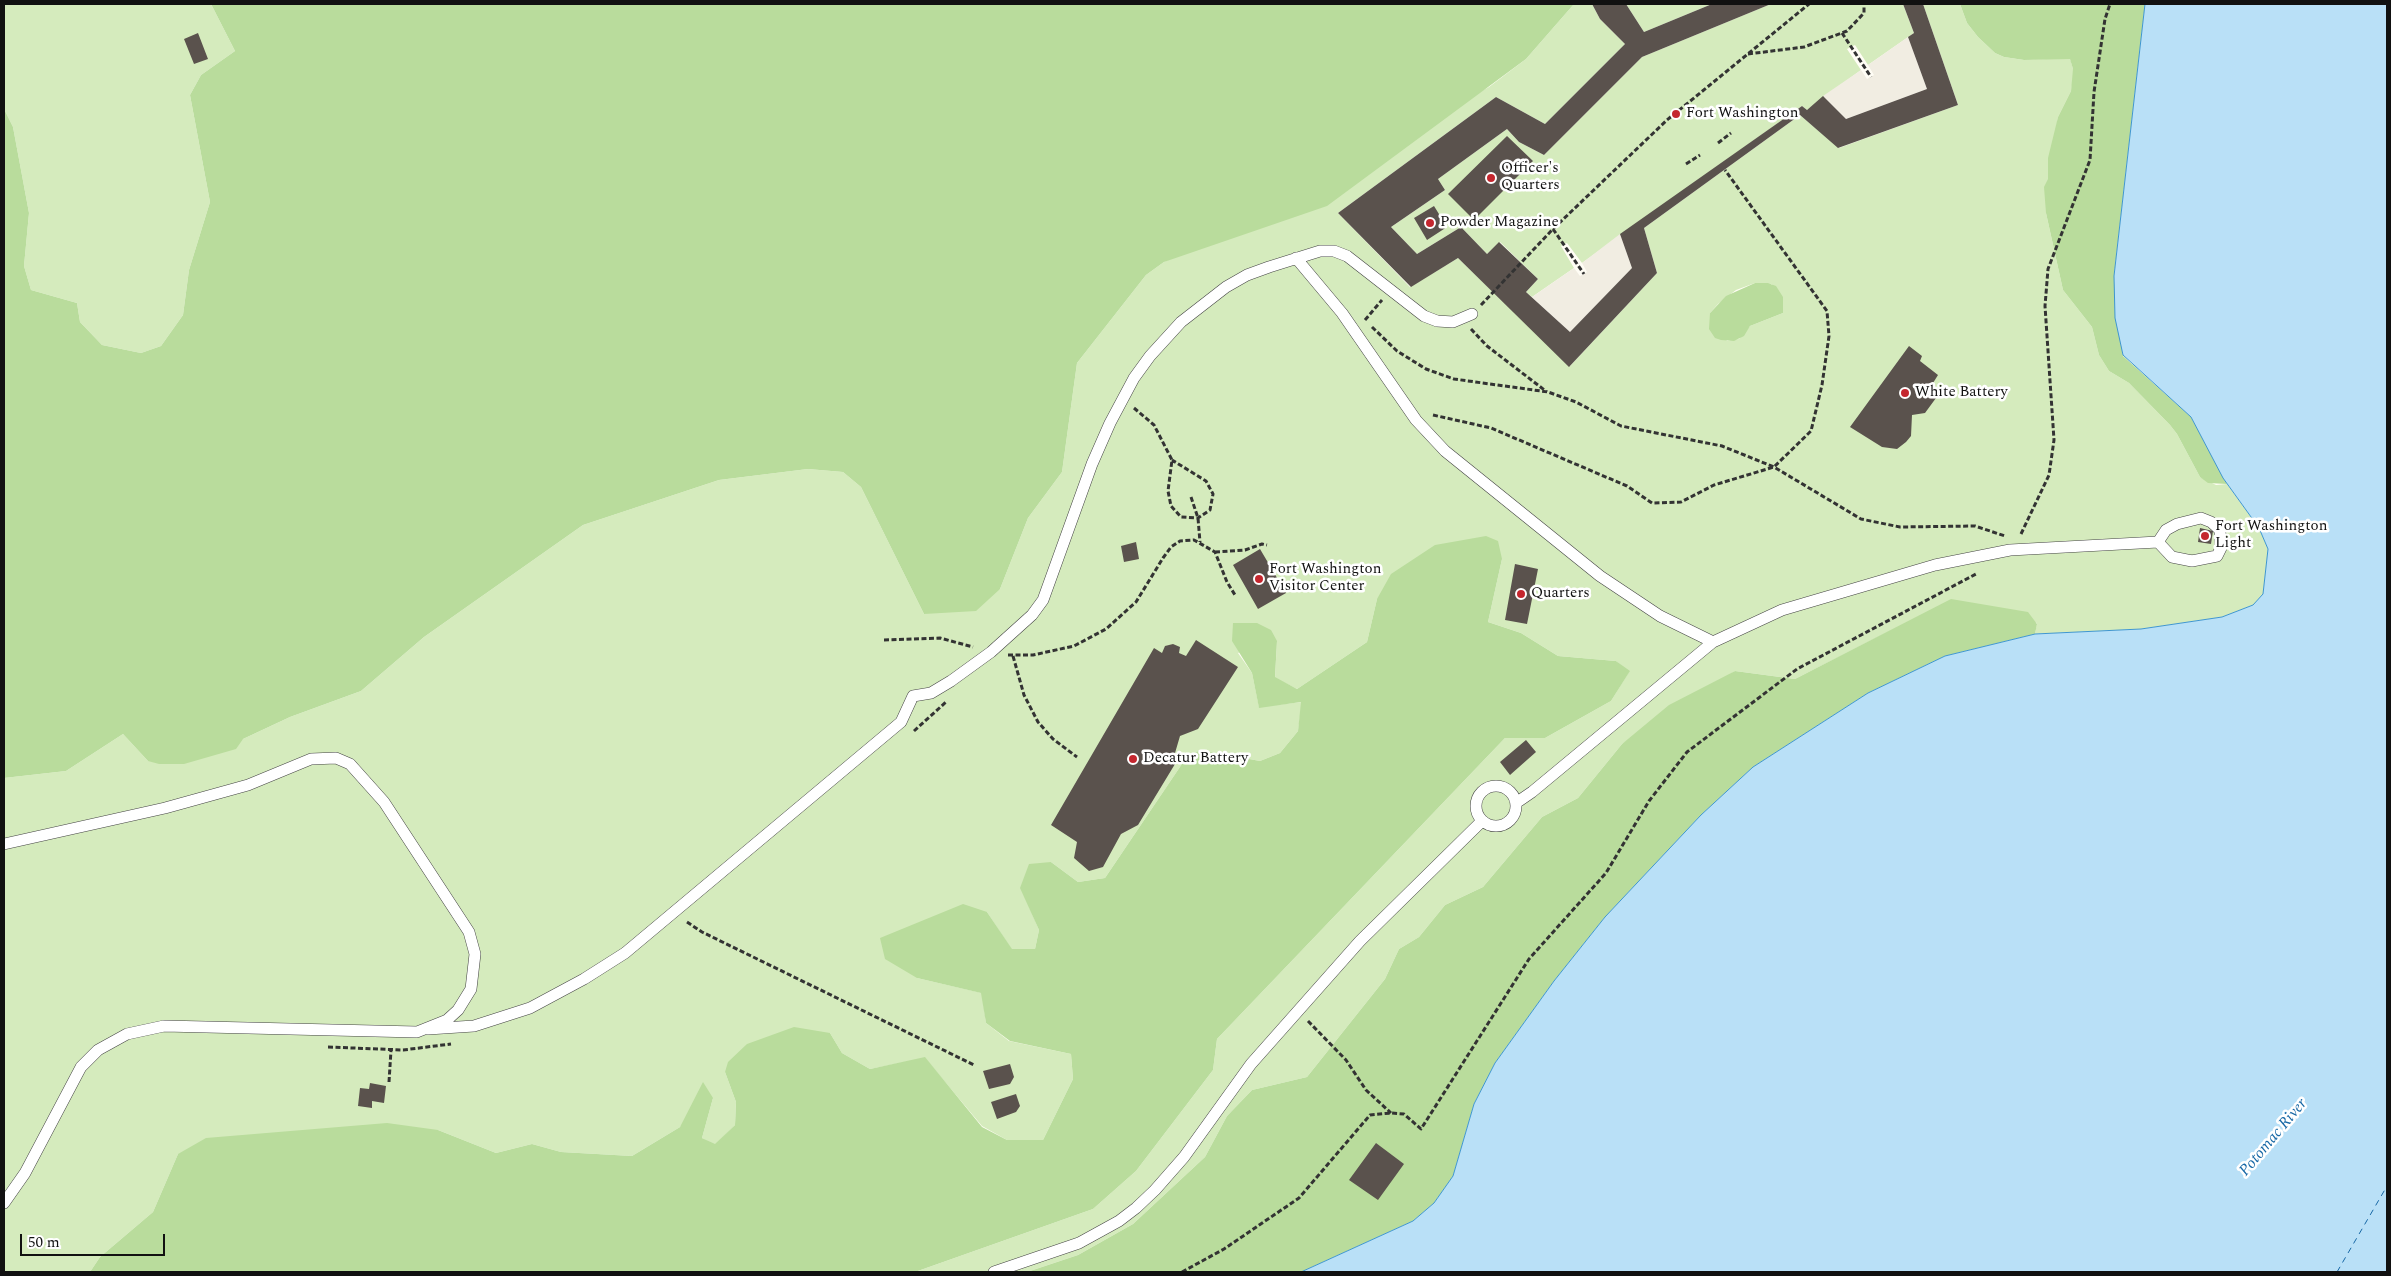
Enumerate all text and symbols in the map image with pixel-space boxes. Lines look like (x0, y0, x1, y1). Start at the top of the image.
place label: Fort Washington (1686, 105, 1798, 123)
marker: Fort Washington (1670, 108, 1682, 120)
place label: Officer's Quarters (1501, 160, 1560, 195)
marker: Officer's Quarters (1485, 172, 1497, 184)
place label: Powder Magazine (1440, 214, 1559, 232)
marker: Powder Magazine (1424, 217, 1436, 229)
place label: White Battery (1915, 384, 2008, 402)
marker: White Battery (1899, 387, 1911, 399)
place label: Fort Washington Light (2215, 518, 2327, 553)
marker: Fort Washington Light (2199, 530, 2211, 542)
place label: Fort Washington Visitor Center (1269, 561, 1381, 596)
marker: Fort Washington Visitor Center (1253, 573, 1265, 585)
place label: Quarters (1531, 585, 1590, 603)
marker: Quarters (1515, 588, 1527, 600)
place label: Decatur Battery (1143, 750, 1248, 768)
marker: Decatur Battery (1127, 753, 1139, 765)
water label: Potomac River (2236, 1095, 2312, 1181)
scale bar (22, 1224, 168, 1256)
text: 50 m (28, 1231, 60, 1254)

